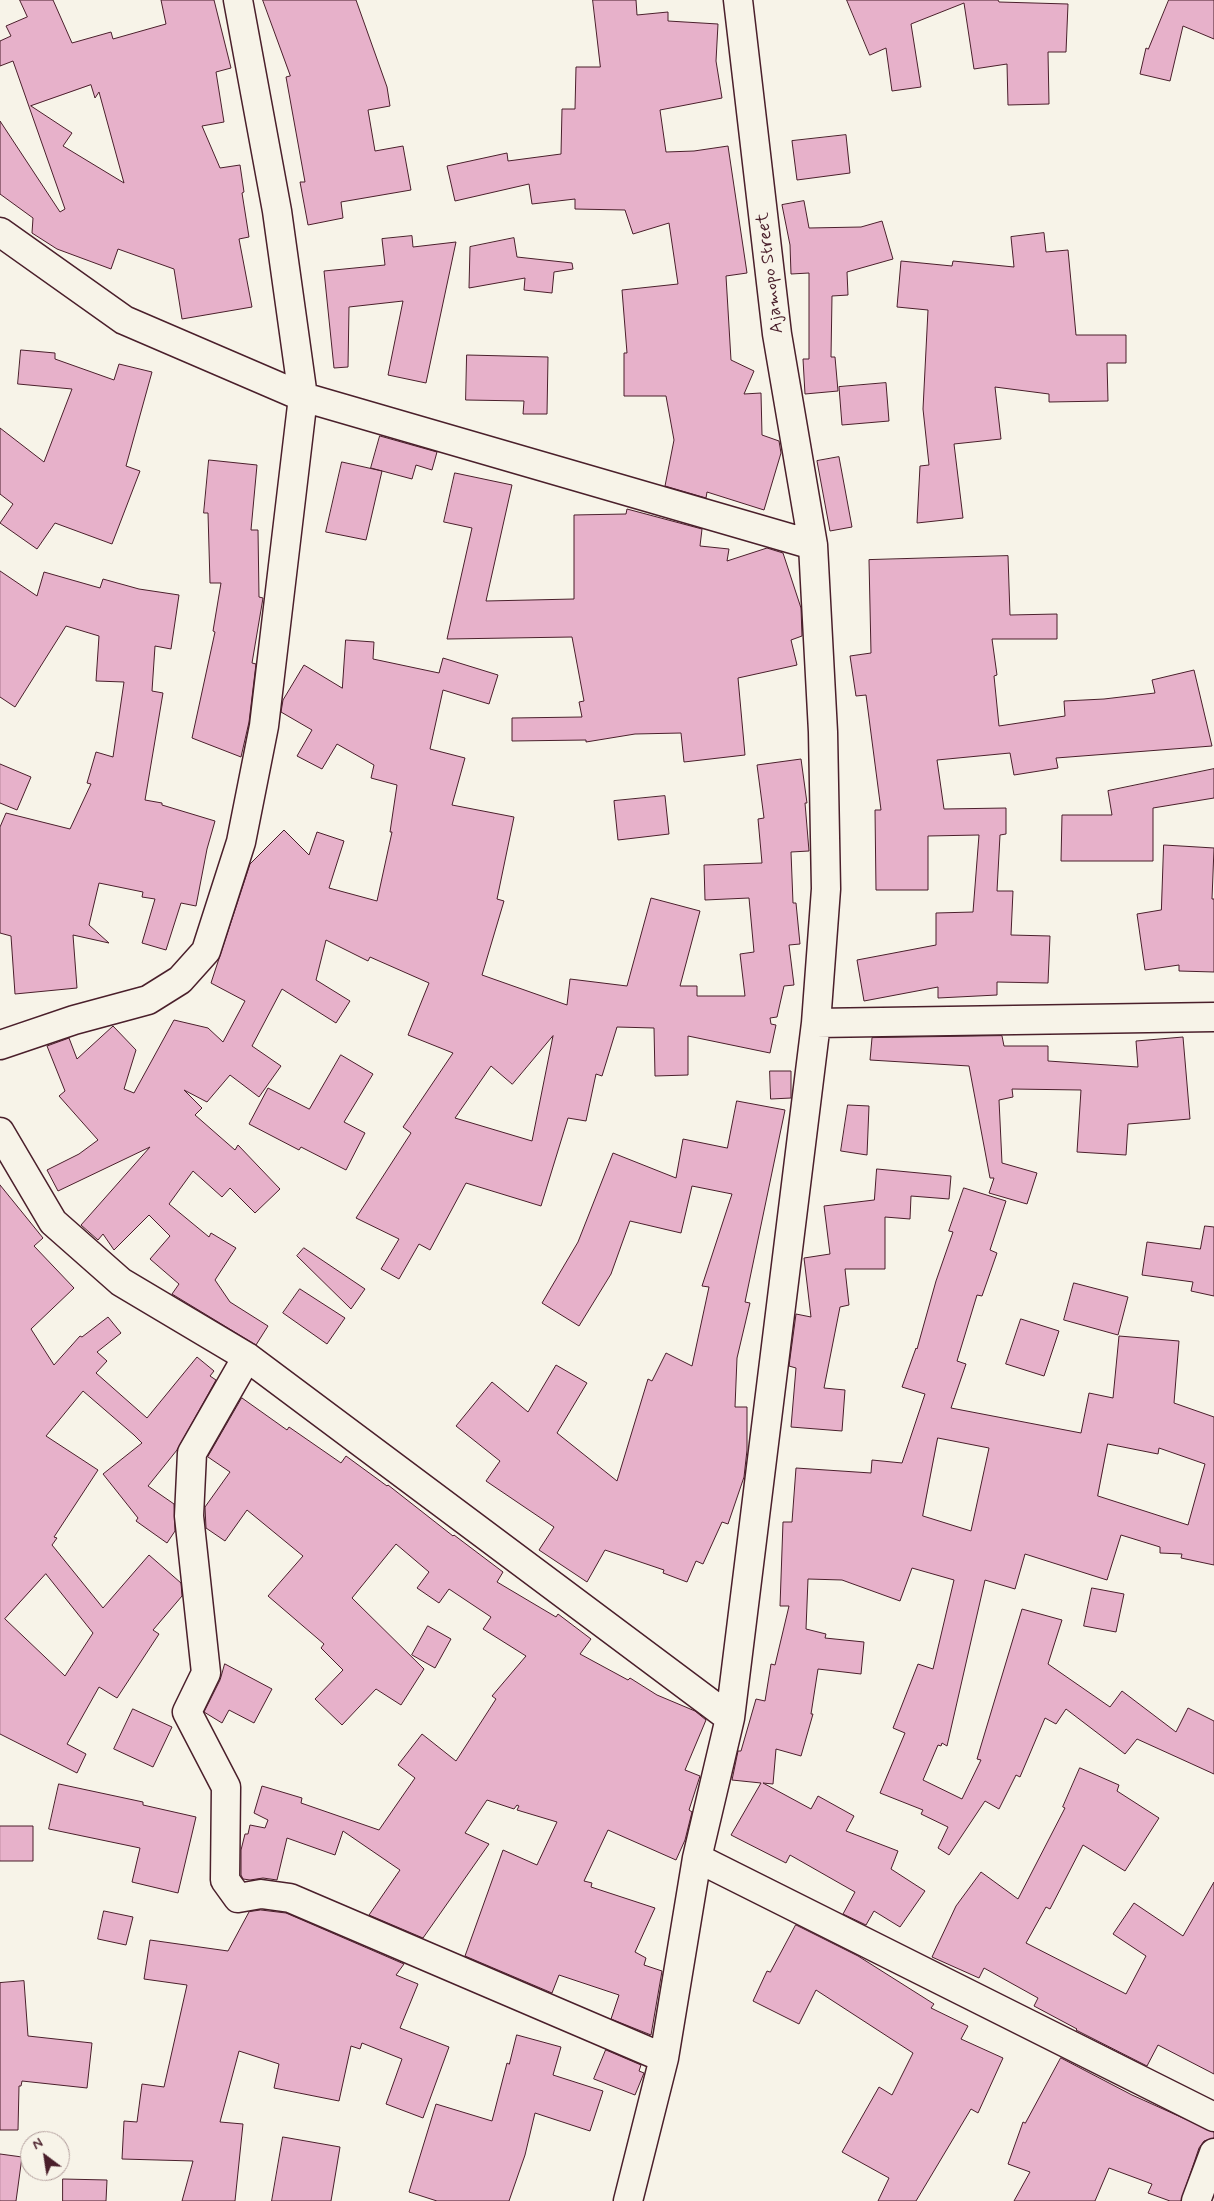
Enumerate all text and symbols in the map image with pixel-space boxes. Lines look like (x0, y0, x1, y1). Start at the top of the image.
street label: Ajamopo Street (753, 211, 789, 335)
north arrow (20, 2131, 70, 2181)
text: N (29, 2134, 46, 2154)

